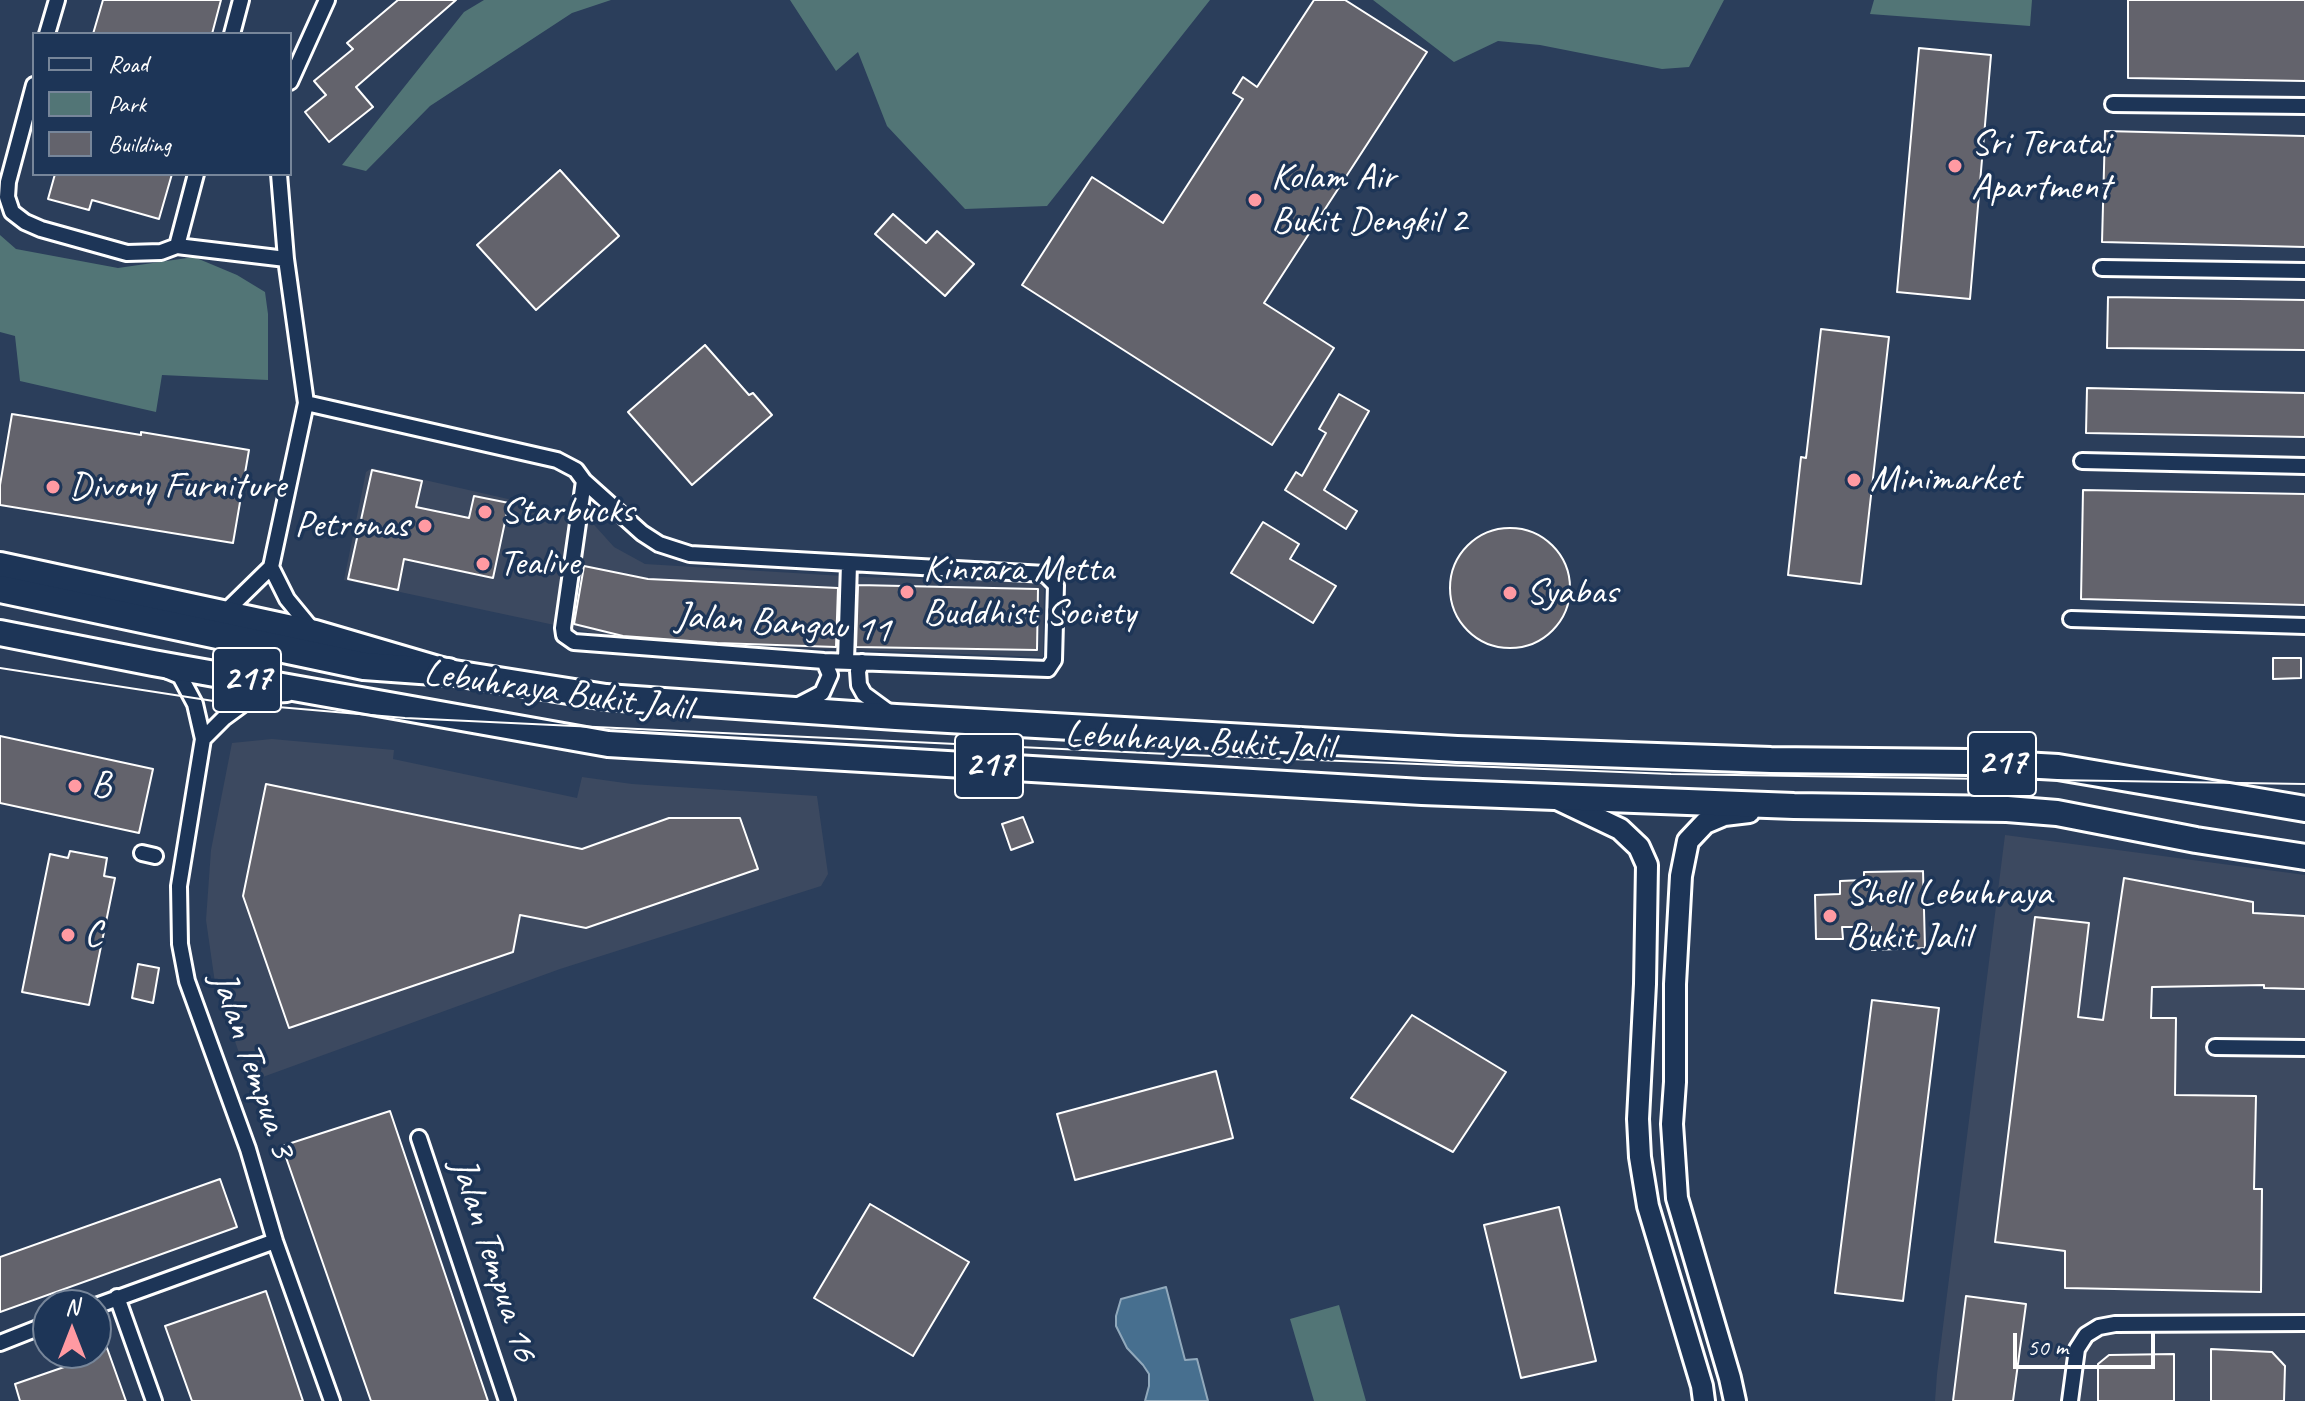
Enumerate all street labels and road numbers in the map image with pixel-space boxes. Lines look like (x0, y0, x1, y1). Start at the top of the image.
street label: Jalan Bangau 11 (674, 594, 892, 654)
road number: 217 (213, 648, 281, 712)
street label: Lebuhraya Bukit Jalil (421, 651, 693, 733)
street label: Lebuhraya Bukit Jalil (1064, 712, 1334, 772)
road number: 217 (1968, 732, 2036, 796)
road number: 217 (955, 734, 1023, 798)
street label: Jalan Tempua 3 (199, 966, 305, 1164)
street label: Jalan Tempua 16 (439, 1153, 547, 1367)

